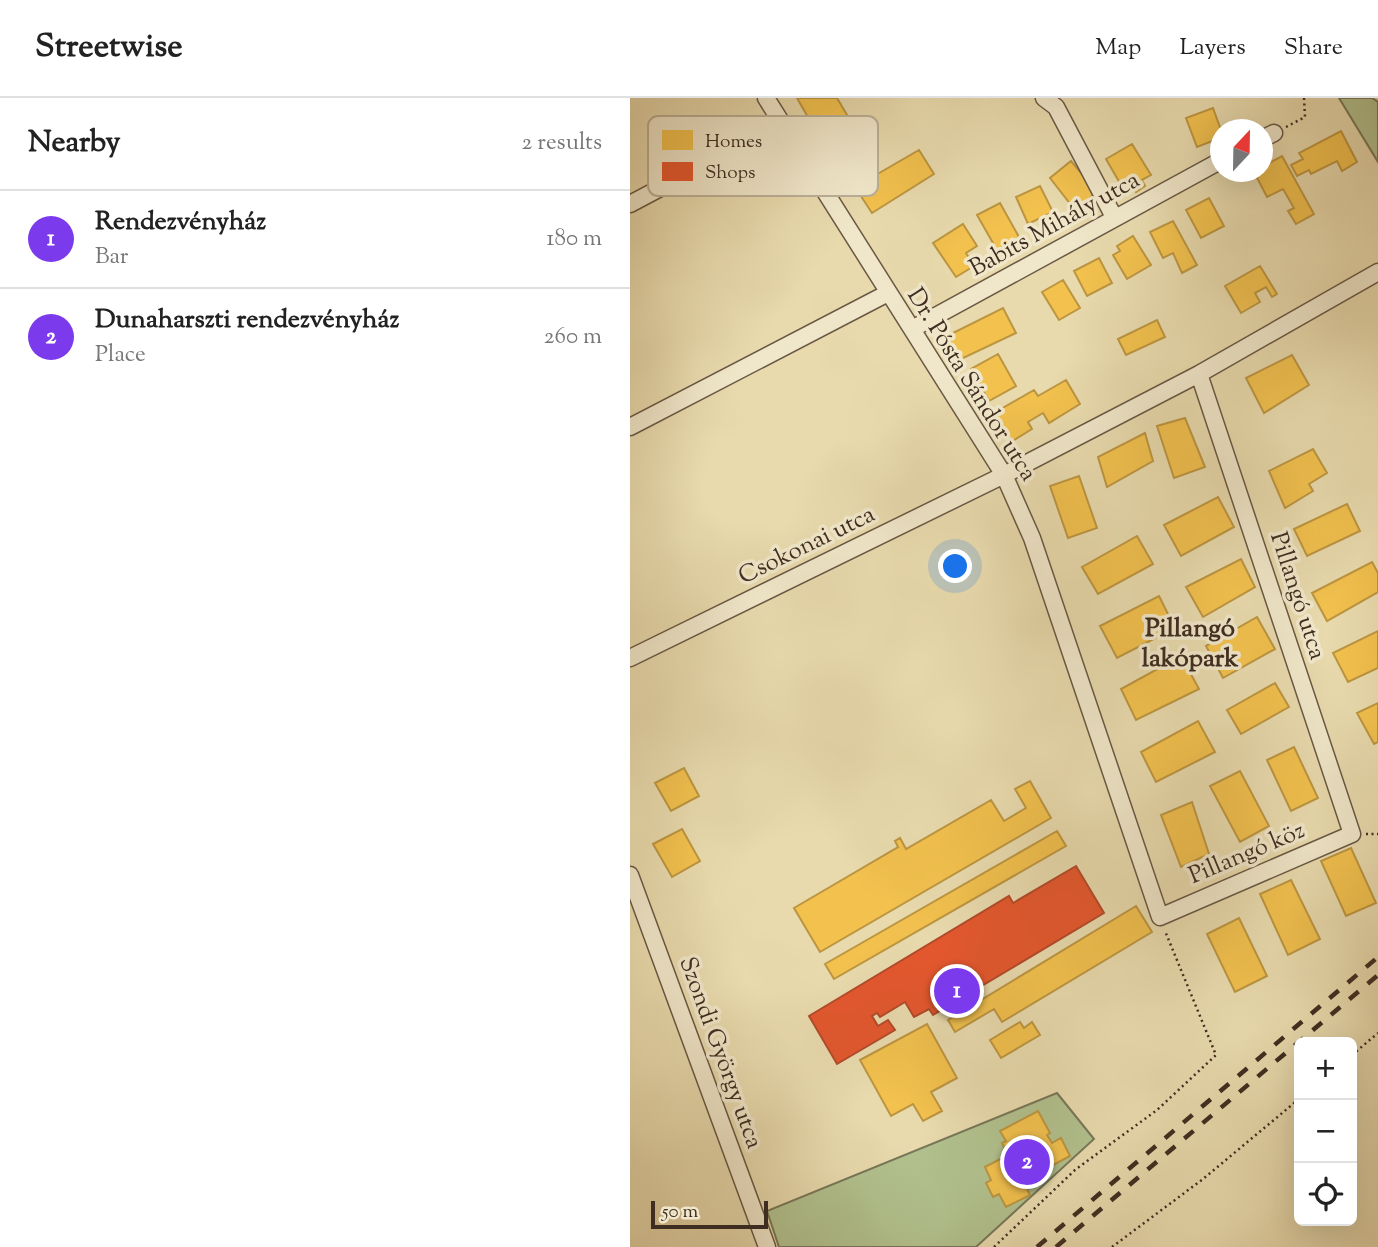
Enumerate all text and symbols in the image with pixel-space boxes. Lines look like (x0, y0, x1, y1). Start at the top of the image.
text: Streetwise (35, 24, 183, 72)
text: Map (1095, 31, 1141, 65)
text: Layers (1179, 31, 1246, 65)
text: Share (1284, 31, 1343, 65)
legend (648, 116, 878, 196)
north arrow (1210, 119, 1273, 182)
text: Nearby (28, 122, 120, 165)
text: 2 results (522, 127, 602, 160)
text: Homes (705, 129, 762, 156)
text: Shops (705, 160, 756, 187)
street label: Babits Mihály utca (964, 164, 1146, 286)
text: Rendezvényház (95, 204, 266, 241)
text: 1 (47, 223, 55, 256)
text: 180 m (547, 223, 602, 256)
text: Bar (95, 241, 128, 274)
street label: Dr. Pósta Sándor utca (898, 282, 1044, 488)
text: Dunaharszti rendezvényház (95, 302, 399, 339)
text: 2 (46, 321, 56, 354)
text: 260 m (544, 321, 602, 354)
text: Place (95, 339, 146, 372)
street label: Csokonai utca (733, 498, 881, 594)
street label: Pillangó utca (1260, 528, 1334, 664)
your location (938, 549, 972, 583)
district label: Pillangó lakópark (1142, 611, 1239, 678)
street label: Pillangó köz (1184, 814, 1310, 894)
street label: Szondi György utca (669, 952, 771, 1154)
pin: 1 (934, 965, 980, 1017)
map controls (1294, 1037, 1357, 1226)
button: + (1294, 1037, 1357, 1100)
button: − (1294, 1100, 1357, 1163)
pin: 2 (1004, 1136, 1050, 1188)
button: locate (1294, 1163, 1357, 1226)
scale bar (651, 1198, 768, 1230)
text: 50 m (662, 1199, 698, 1226)

